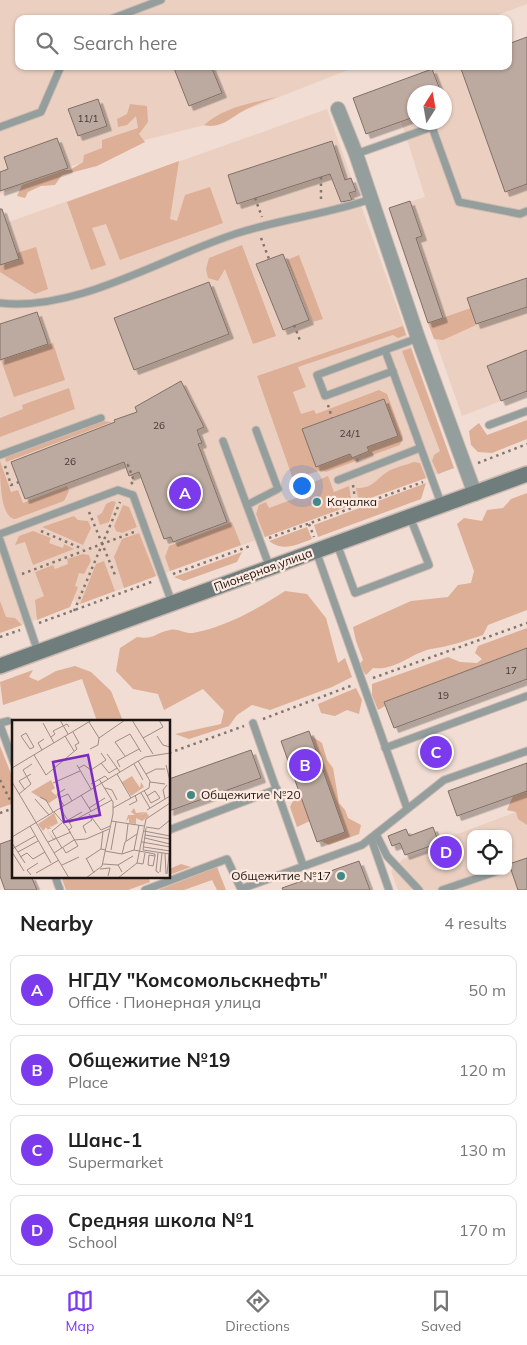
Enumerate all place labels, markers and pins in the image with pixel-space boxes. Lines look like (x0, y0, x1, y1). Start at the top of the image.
pin: A (169, 474, 201, 512)
place label: Качалка (327, 494, 377, 509)
marker: Качалка (311, 496, 323, 508)
pin: C (420, 733, 452, 771)
pin: B (289, 746, 321, 784)
place label: Общежитие №20 (201, 787, 301, 802)
marker: Общежитие №20 (185, 789, 197, 801)
pin: D (430, 833, 462, 871)
place label: Общежитие №17 (231, 868, 331, 883)
marker: Общежитие №17 (335, 870, 347, 882)

